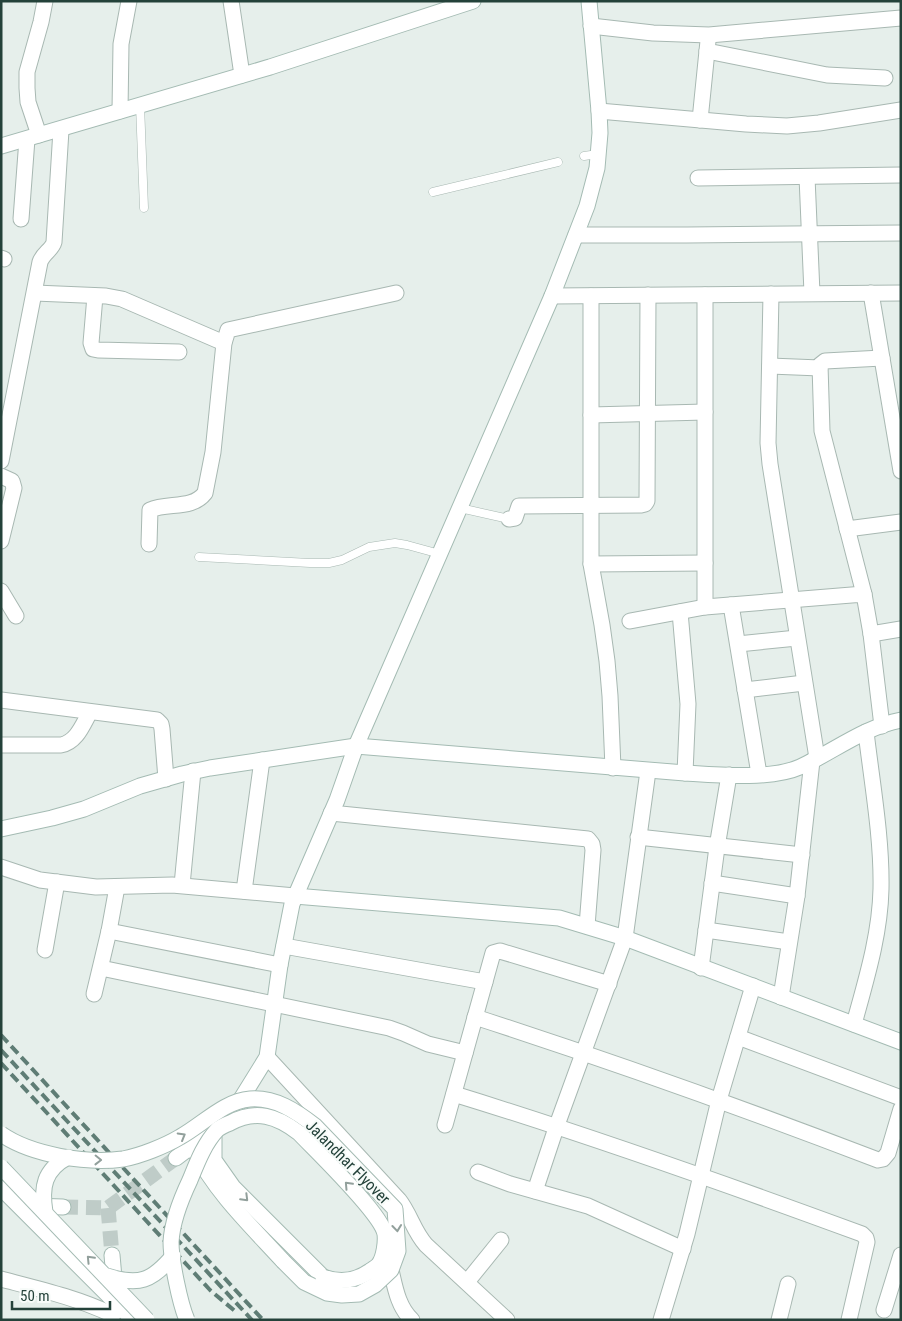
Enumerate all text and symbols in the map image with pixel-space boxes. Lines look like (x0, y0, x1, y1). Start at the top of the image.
street label: Jalandhar Flyover (302, 1116, 394, 1208)
one-way arrow (176, 1132, 185, 1142)
one-way arrow (94, 1155, 102, 1165)
one-way arrow (345, 1182, 354, 1191)
one-way arrow (239, 1193, 248, 1202)
one-way arrow (391, 1224, 402, 1232)
one-way arrow (86, 1256, 95, 1265)
scale bar (12, 1278, 110, 1310)
text: 50 m (20, 1287, 50, 1305)

